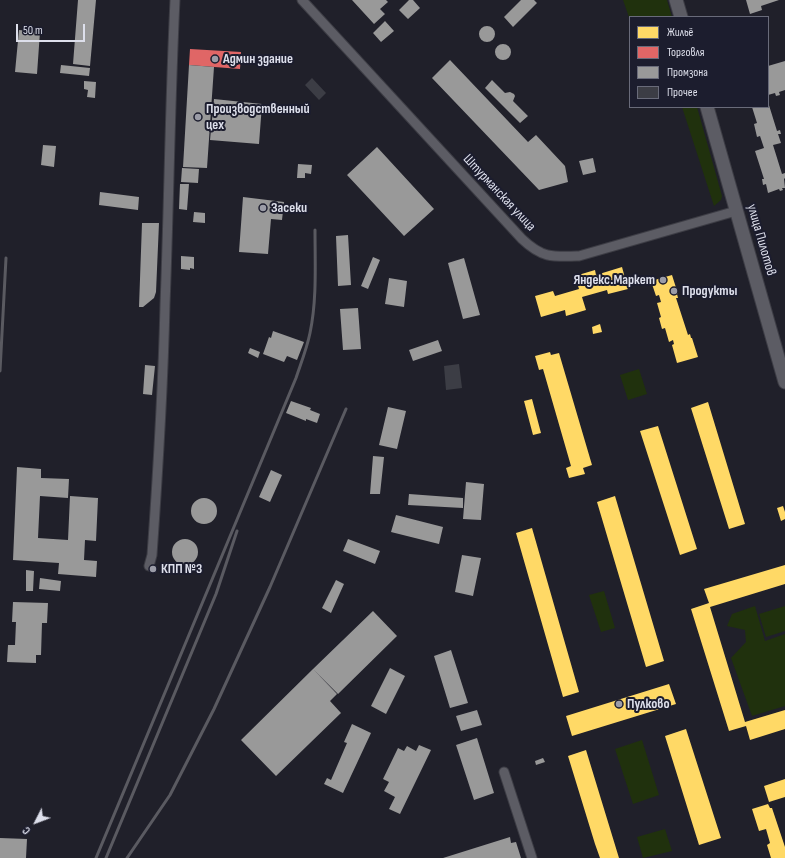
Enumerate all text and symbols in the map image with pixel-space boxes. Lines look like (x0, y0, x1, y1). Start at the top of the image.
scale bar (18, 16, 87, 42)
legend (629, 16, 769, 108)
text: 50 m (23, 23, 43, 38)
text: Жильё (667, 25, 693, 40)
text: Торговля (667, 45, 704, 60)
place label: Админ здание (223, 51, 293, 67)
marker: Админ здание (210, 54, 220, 64)
text: Промзона (667, 65, 708, 80)
text: Прочее (667, 85, 698, 100)
place label: Производственный цех (206, 101, 310, 134)
marker: Производственный цех (193, 112, 203, 122)
street label: Штурманская улица (459, 151, 539, 235)
place label: Засеки (271, 200, 307, 216)
street label: улица Пилотов (743, 202, 779, 278)
marker: Засеки (258, 203, 268, 213)
place label: Яндекс.Маркет (573, 272, 655, 288)
marker: Яндекс.Маркет (658, 275, 668, 285)
place label: Продукты (682, 283, 737, 299)
marker: Продукты (669, 286, 679, 296)
place label: КПП №3 (161, 561, 202, 577)
marker: КПП №3 (148, 564, 158, 574)
place label: Пулково (627, 696, 670, 712)
marker: Пулково (614, 699, 624, 709)
north arrow (16, 802, 56, 842)
text: С (20, 824, 33, 837)

